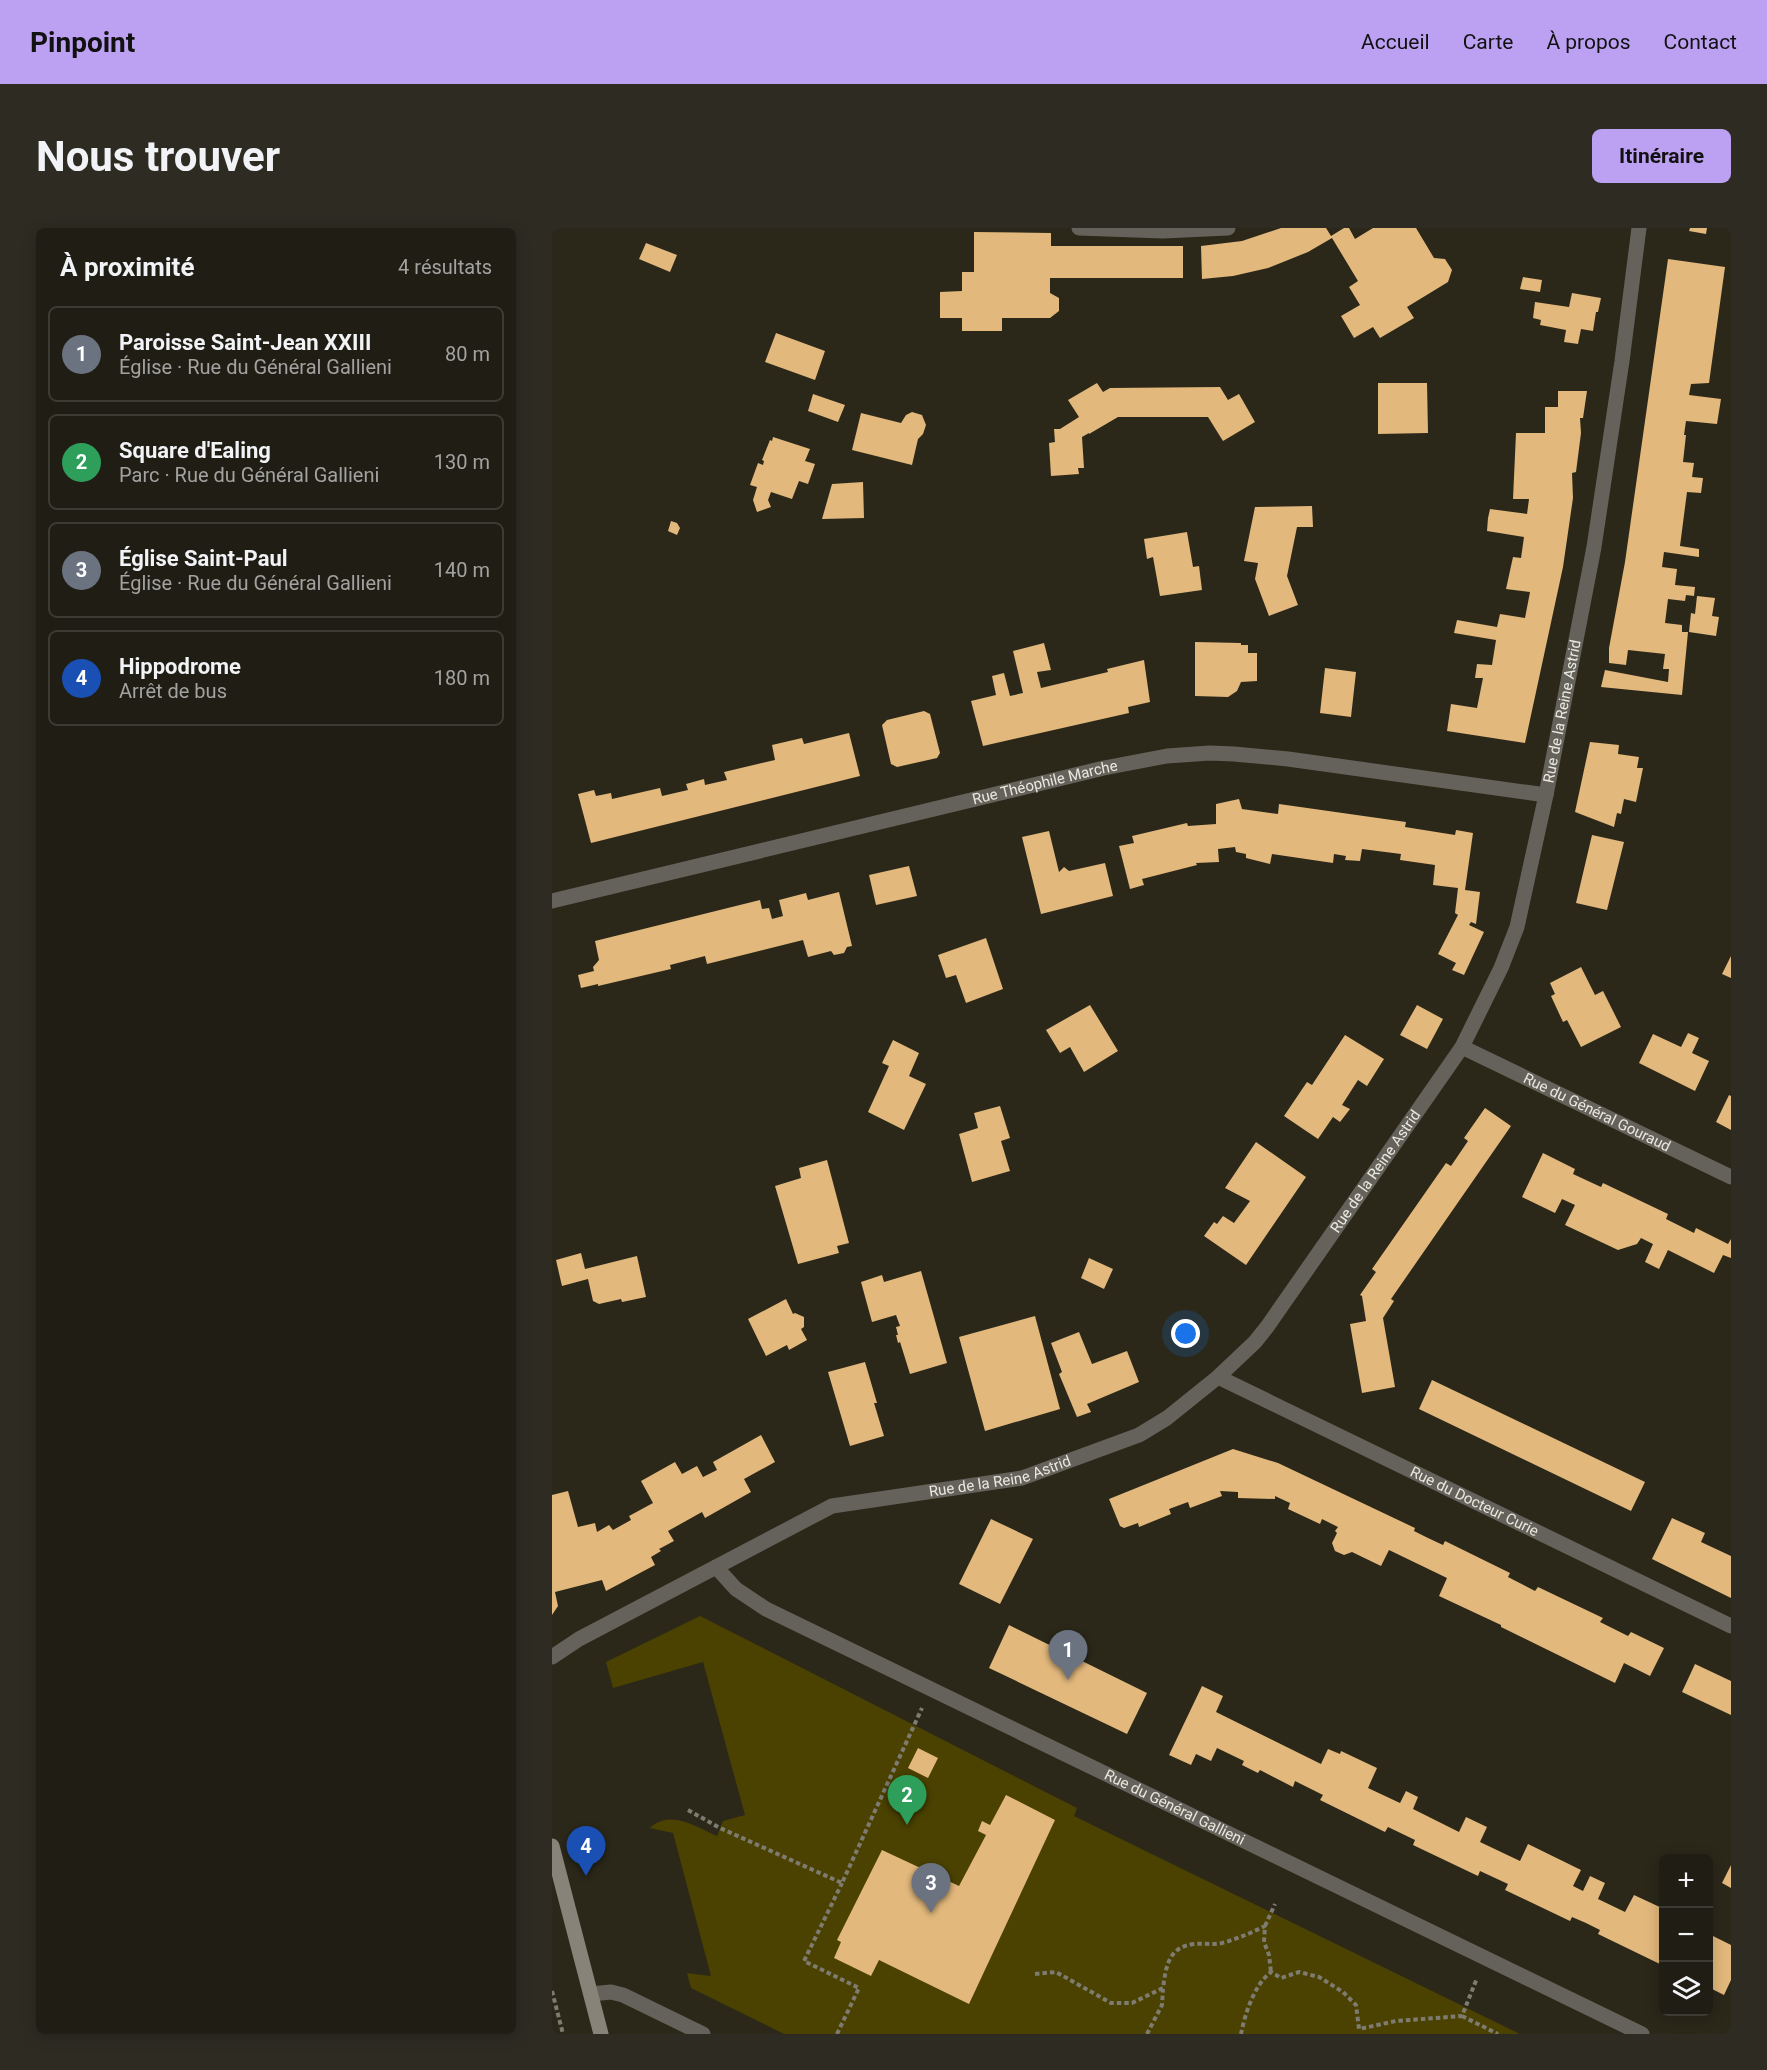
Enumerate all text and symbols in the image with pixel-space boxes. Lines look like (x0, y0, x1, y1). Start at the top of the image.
text: Pinpoint (30, 26, 135, 59)
text: Accueil (1361, 30, 1430, 54)
text: Carte (1463, 30, 1513, 54)
text: À propos (1546, 30, 1631, 54)
text: Contact (1664, 30, 1737, 54)
button: Itinéraire (1592, 129, 1731, 183)
text: Nous trouver (36, 132, 280, 181)
text: À proximité (60, 252, 194, 282)
text: 4 résultats (398, 255, 492, 279)
text: Paroisse Saint-Jean XXIII (119, 330, 371, 355)
text: 1 (76, 342, 87, 366)
text: 80 m (445, 342, 490, 366)
text: Église · Rue du Général Gallieni (119, 355, 392, 379)
text: Square d'Ealing (119, 438, 271, 463)
text: 2 (76, 450, 87, 474)
text: 130 m (434, 450, 490, 474)
text: Parc · Rue du Général Gallieni (119, 463, 379, 487)
text: Église Saint-Paul (119, 546, 288, 571)
text: 3 (76, 558, 87, 582)
text: 140 m (434, 558, 490, 582)
text: Église · Rue du Général Gallieni (119, 571, 392, 595)
street label: Rue de la Reine Astrid (1540, 638, 1585, 784)
text: Hippodrome (119, 654, 241, 679)
text: 4 (76, 666, 87, 690)
text: 180 m (434, 666, 490, 690)
text: Arrêt de bus (119, 679, 227, 703)
street label: Rue Théophile Marche (970, 757, 1119, 808)
street label: Rue du Général Gouraud (1521, 1069, 1674, 1155)
street label: Rue de la Reine Astrid (1326, 1106, 1424, 1236)
your location (1171, 1319, 1200, 1348)
street label: Rue de la Reine Astrid (928, 1452, 1073, 1501)
street label: Rue du Docteur Curie (1407, 1463, 1542, 1540)
pin: 1 (1048, 1630, 1088, 1680)
street label: Rue du Général Gallieni (1102, 1766, 1248, 1849)
pin: 2 (888, 1776, 926, 1825)
pin: 4 (567, 1826, 606, 1876)
map controls (1659, 1854, 1713, 2016)
button: + (1659, 1854, 1713, 1908)
pin: 3 (912, 1864, 950, 1913)
button: − (1659, 1908, 1713, 1962)
button: layers (1659, 1962, 1713, 2016)

